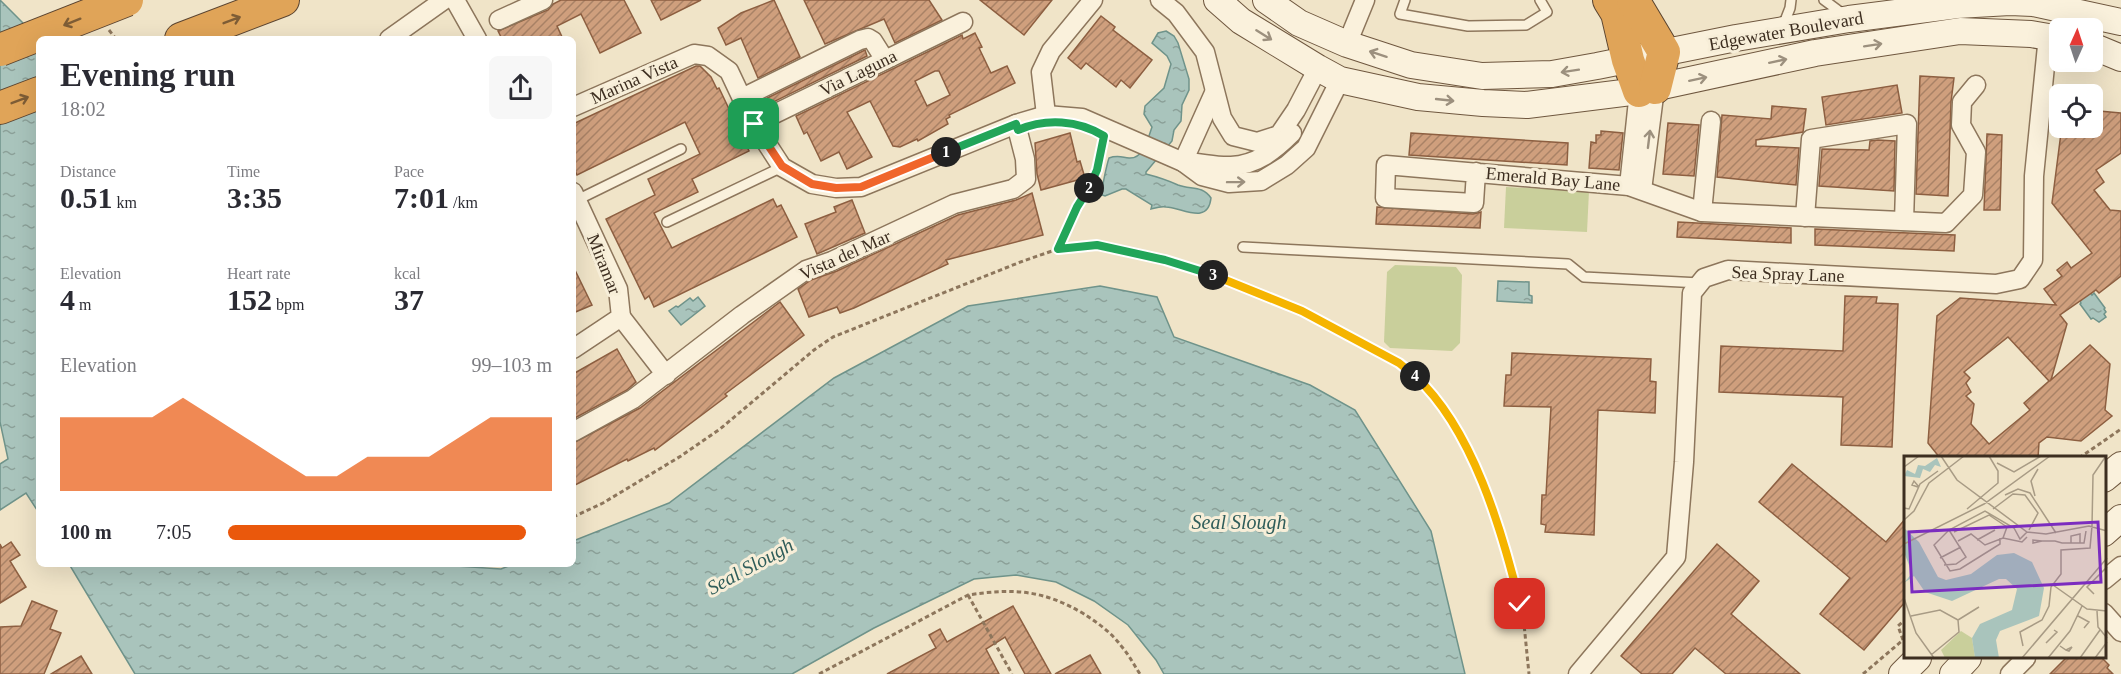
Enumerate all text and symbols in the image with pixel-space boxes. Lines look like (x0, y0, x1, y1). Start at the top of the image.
street label: Edgewater Boulevard (1707, 8, 1865, 54)
one-way arrow (222, 13, 241, 24)
one-way arrow (64, 17, 82, 28)
north arrow (2049, 18, 2103, 72)
map controls (2049, 18, 2103, 138)
one-way arrow (1255, 29, 1272, 41)
one-way arrow (1862, 39, 1882, 50)
street label: Via Laguna (816, 46, 900, 100)
one-way arrow (1369, 48, 1388, 59)
street label: Marina Vista (587, 52, 681, 108)
one-way arrow (1768, 55, 1787, 66)
button: share (489, 56, 552, 119)
text: Evening run (60, 57, 235, 93)
one-way arrow (1561, 65, 1581, 76)
one-way arrow (1688, 72, 1707, 84)
button: locate (2049, 84, 2103, 138)
one-way arrow (10, 94, 28, 105)
one-way arrow (1434, 95, 1454, 106)
text: 18:02 (60, 98, 106, 120)
pin (728, 98, 779, 149)
icon: arrive (737, 107, 770, 140)
one-way arrow (1643, 130, 1654, 150)
pin: 1 (931, 137, 961, 167)
text: 1 (942, 143, 950, 160)
text: Distance (60, 163, 116, 180)
text: Time (227, 163, 260, 180)
text: Pace (394, 163, 424, 180)
street label: Emerald Bay Lane (1485, 163, 1621, 195)
pin: 2 (1074, 173, 1104, 203)
one-way arrow (1226, 176, 1246, 188)
text: 2 (1085, 179, 1093, 196)
text: 0.51 (60, 181, 113, 214)
text: 3:35 (227, 181, 282, 214)
text: 7:01 (394, 181, 449, 214)
text: km (113, 194, 137, 211)
text: /km (449, 194, 478, 211)
street label: Vista del Mar (796, 226, 894, 284)
street label: Miramar (583, 231, 625, 297)
pin: 3 (1198, 260, 1228, 290)
street label: Sea Spray Lane (1731, 262, 1845, 286)
text: Elevation (60, 265, 121, 282)
text: Heart rate (227, 265, 291, 282)
text: kcal (394, 265, 421, 282)
text: 3 (1209, 266, 1217, 283)
text: 4 (60, 283, 75, 316)
text: 152 (227, 283, 272, 316)
text: 37 (394, 283, 424, 316)
text: m (75, 296, 91, 313)
text: bpm (272, 296, 304, 313)
text: Elevation (60, 354, 137, 376)
text: 99–103 m (471, 354, 552, 376)
pin: 4 (1400, 361, 1430, 391)
text: 4 (1411, 367, 1419, 384)
inset map (1904, 456, 2106, 659)
water label: Seal Slough (1192, 511, 1287, 534)
text: 100 m (60, 521, 112, 543)
text: 7:05 (156, 521, 192, 543)
water label: Seal Slough (703, 533, 797, 600)
pin (1494, 578, 1545, 629)
icon: check (1503, 587, 1536, 620)

